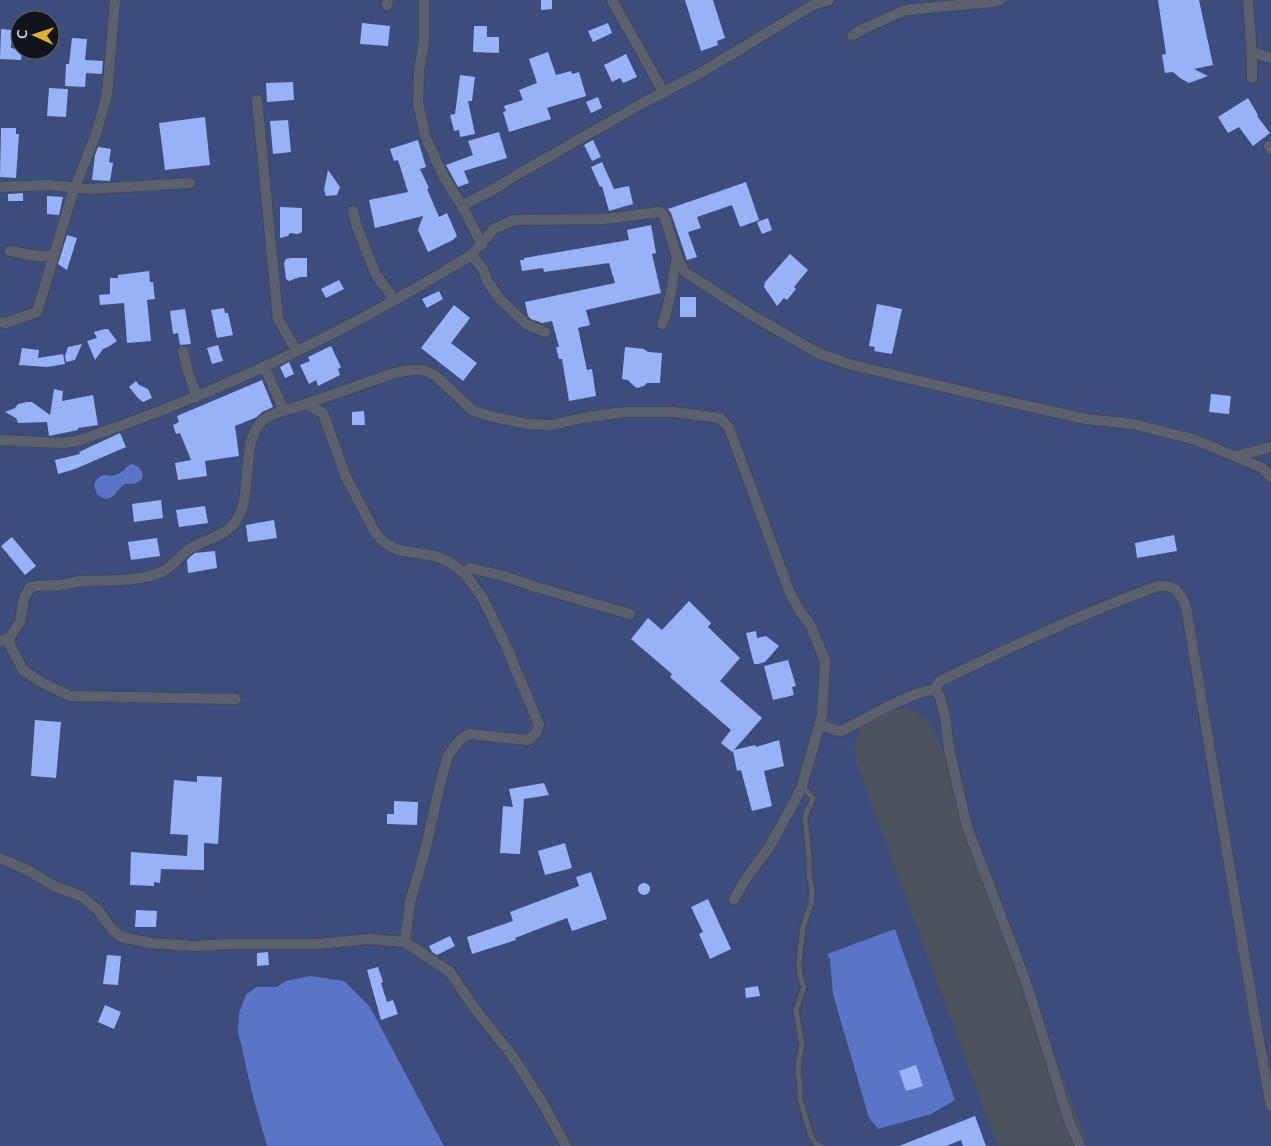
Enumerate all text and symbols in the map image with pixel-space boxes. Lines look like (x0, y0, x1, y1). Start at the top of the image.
north arrow (10, 10, 60, 60)
text: С (13, 29, 31, 40)

